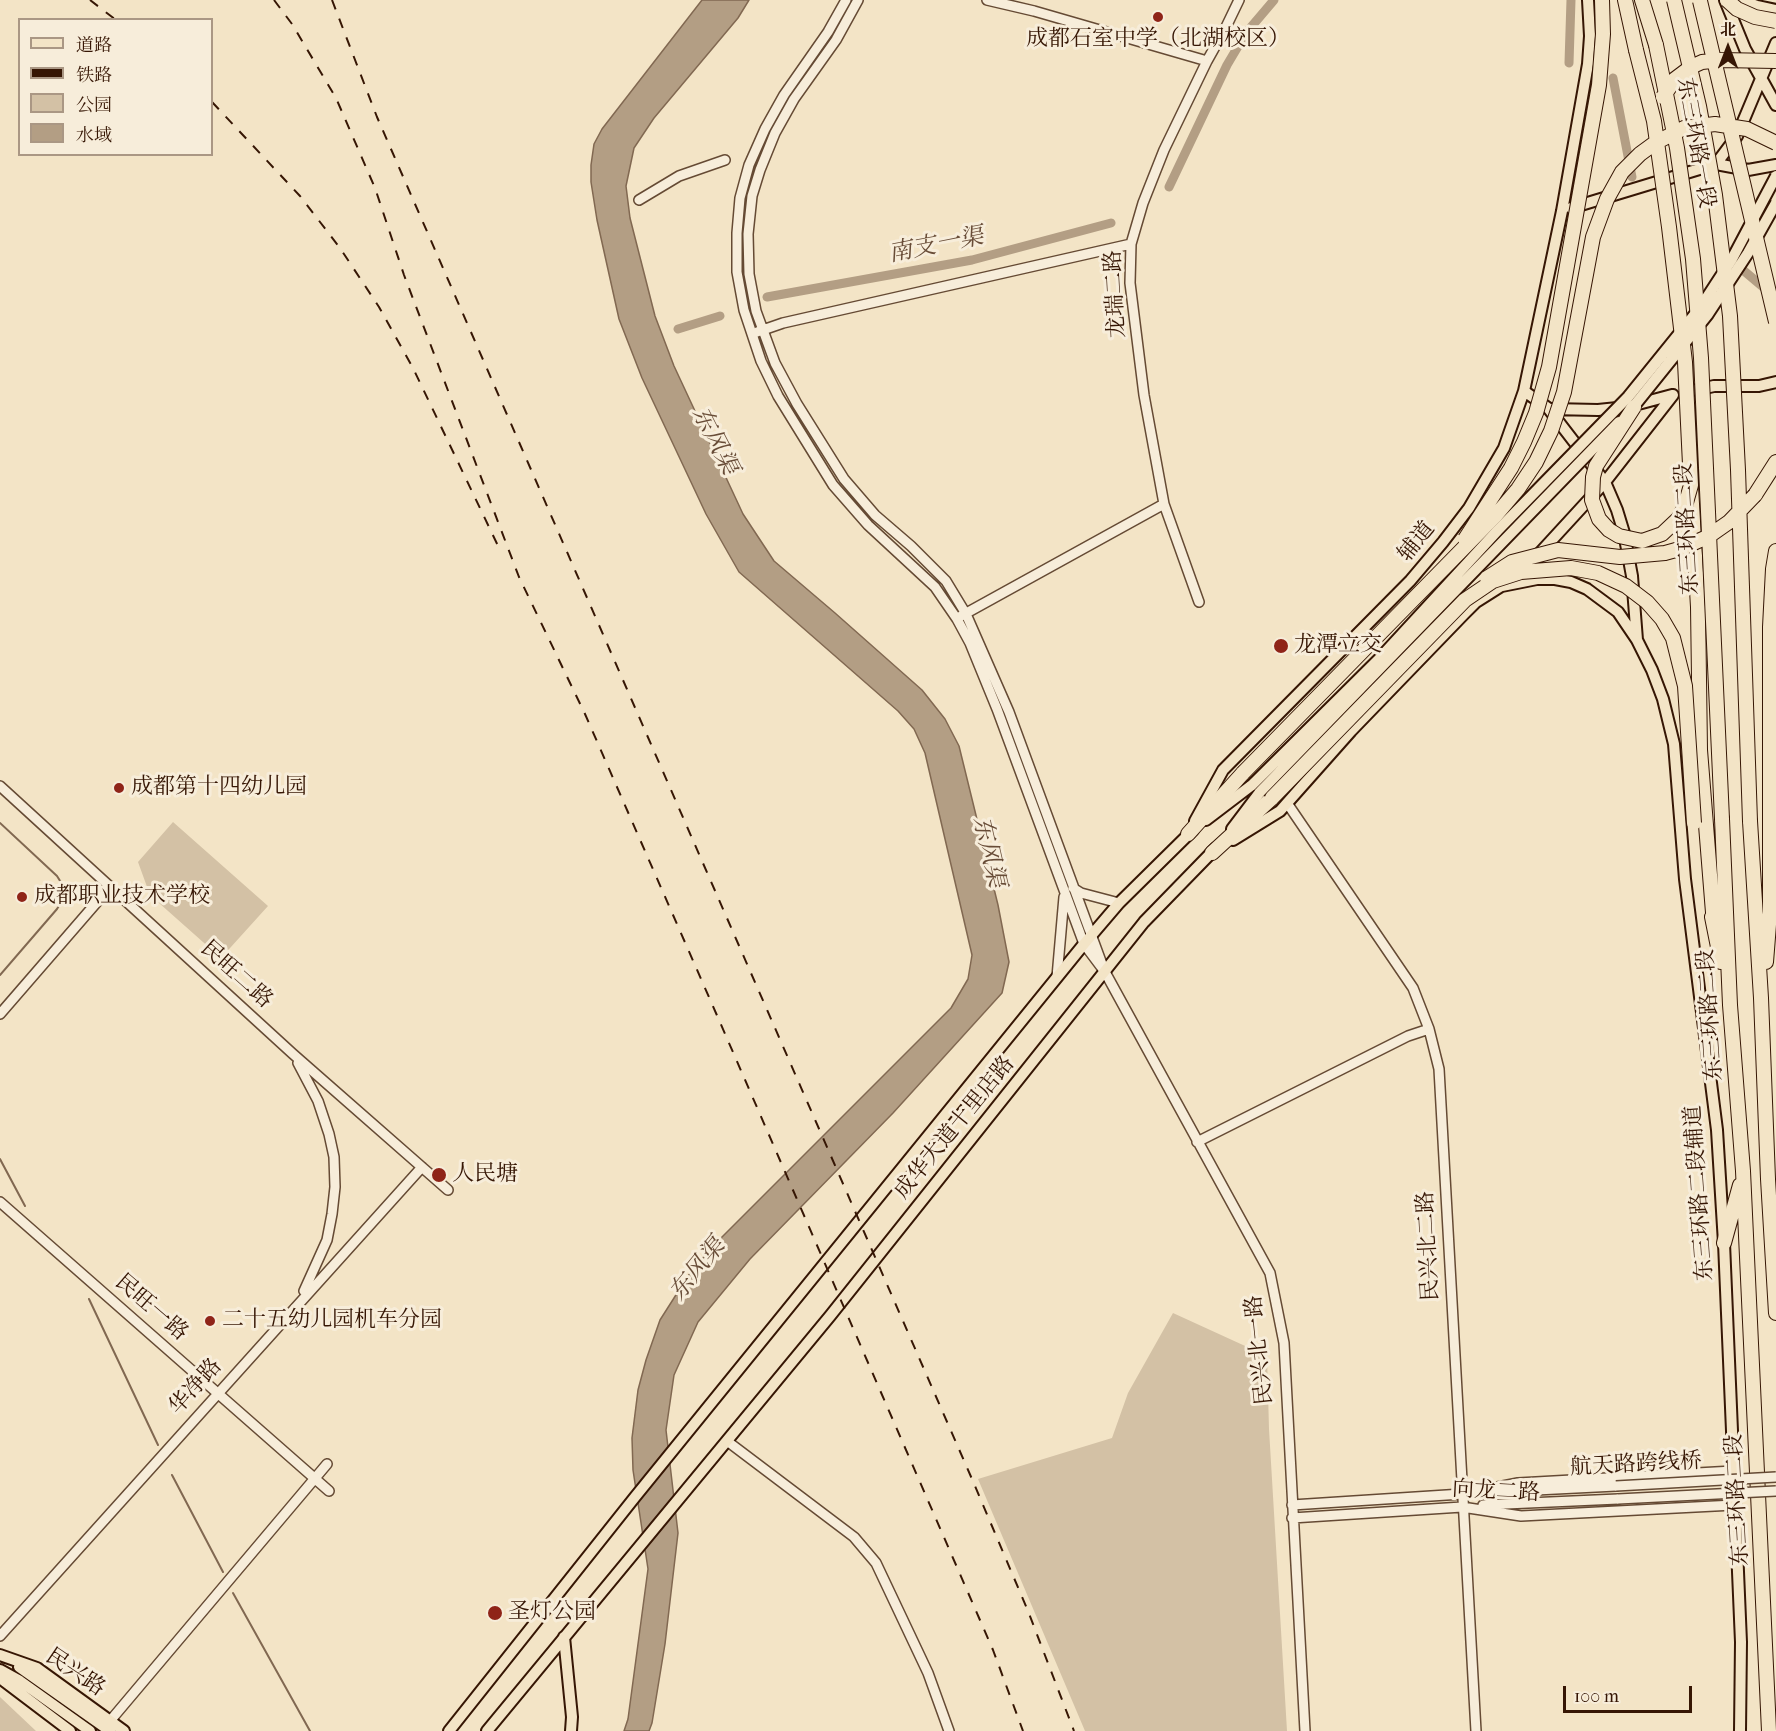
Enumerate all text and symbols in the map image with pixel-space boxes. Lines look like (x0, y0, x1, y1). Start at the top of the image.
marker: 成都石室中学（北湖校区） (1151, 10, 1165, 24)
legend (18, 18, 213, 156)
north arrow (1698, 18, 1758, 78)
text: 北 (1720, 20, 1736, 39)
place label: 成都石室中学（北湖校区） (1026, 27, 1290, 53)
text: 道路 (76, 35, 112, 56)
text: 铁路 (76, 65, 112, 86)
street label: 东三环路一段 (1671, 76, 1719, 210)
text: 公园 (76, 95, 112, 116)
text: 水域 (76, 125, 112, 146)
water label: 南支一渠 (886, 223, 986, 269)
street label: 龙瑞二路 (1101, 249, 1131, 339)
water label: 东风渠 (685, 402, 743, 480)
street label: 东三环路二段 (1671, 462, 1705, 596)
street label: 辅道 (1393, 517, 1441, 567)
place label: 龙潭立交 (1294, 633, 1382, 659)
marker: 龙潭立交 (1272, 637, 1290, 655)
place label: 成都第十四幼儿园 (131, 775, 307, 801)
marker: 成都第十四幼儿园 (112, 781, 126, 795)
water label: 东风渠 (966, 814, 1010, 890)
place label: 成都职业技术学校 (34, 884, 210, 910)
marker: 成都职业技术学校 (15, 890, 29, 904)
street label: 民旺二路 (194, 936, 278, 1014)
street label: 东三环路二段 (1693, 948, 1729, 1082)
street label: 成华大道十里店路 (889, 1051, 1021, 1205)
street label: 东三环路二段辅道 (1681, 1104, 1719, 1282)
place label: 人民塘 (452, 1162, 518, 1188)
marker: 人民塘 (430, 1166, 448, 1184)
street label: 民兴北二路 (1413, 1190, 1445, 1302)
water label: 东风渠 (664, 1233, 732, 1307)
street label: 民旺一路 (109, 1269, 193, 1347)
street label: 民兴北一路 (1241, 1294, 1279, 1406)
place label: 二十五幼儿园机车分园 (222, 1308, 442, 1334)
marker: 二十五幼儿园机车分园 (203, 1314, 217, 1328)
street label: 华净路 (164, 1354, 228, 1420)
street label: 东三环路二段 (1721, 1433, 1755, 1567)
street label: 航天路跨线桥 (1569, 1448, 1703, 1482)
street label: 向龙二路 (1451, 1477, 1541, 1507)
place label: 圣灯公园 (508, 1600, 596, 1626)
marker: 圣灯公园 (486, 1604, 504, 1622)
street label: 民兴路 (40, 1644, 110, 1702)
scale bar (1566, 1674, 1695, 1712)
text: 100 m (1574, 1686, 1619, 1707)

